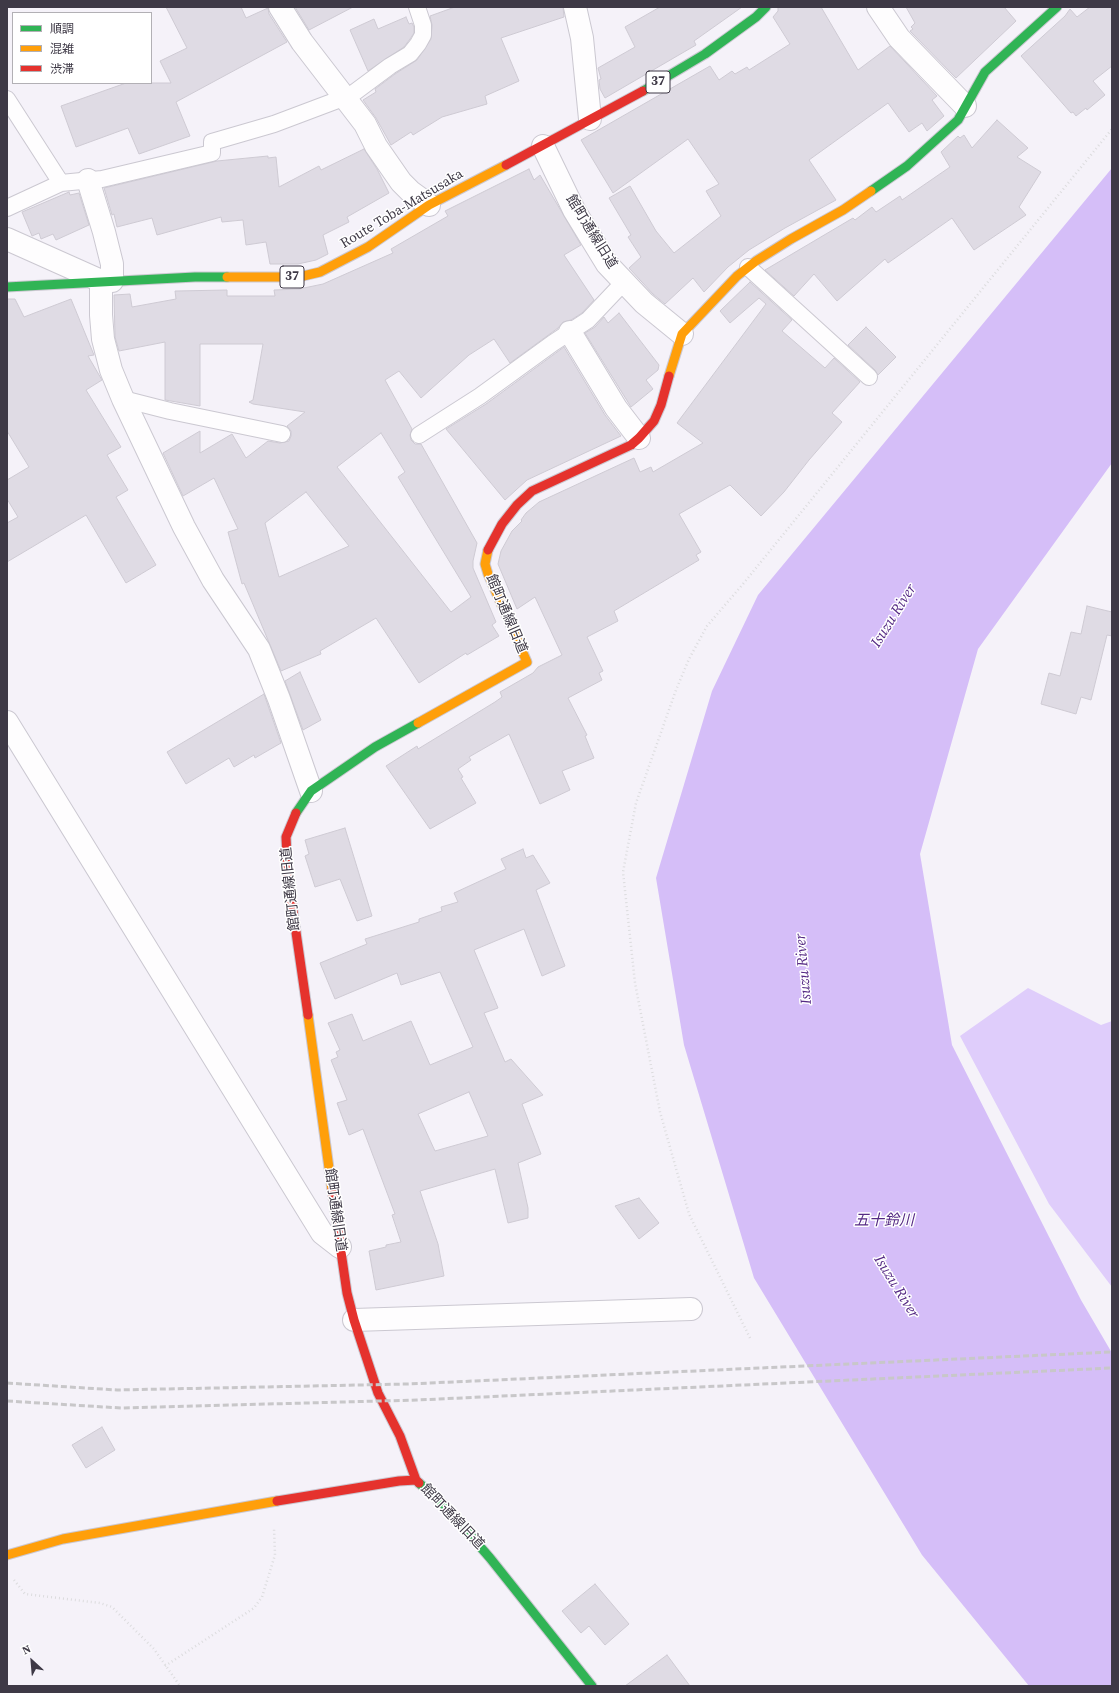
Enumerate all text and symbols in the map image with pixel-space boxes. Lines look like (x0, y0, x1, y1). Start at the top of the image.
legend (12, 12, 152, 84)
text: 順調 (50, 21, 74, 37)
text: 混雑 (50, 41, 74, 57)
text: 渋滞 (50, 61, 74, 77)
road number: 37 (646, 71, 670, 93)
street label: Route Toba-Matsusaka (338, 166, 466, 252)
street label: 館町通線旧道 (562, 192, 620, 272)
road number: 37 (280, 266, 304, 288)
street label: 館町通線旧道 (482, 572, 530, 656)
water label: Isuzu River (868, 581, 920, 651)
street label: 館町通線旧道 (278, 846, 304, 932)
water label: Isuzu River (792, 933, 816, 1005)
street label: 館町通線旧道 (321, 1167, 349, 1253)
water label: 五十鈴川 (854, 1212, 914, 1230)
water label: Isuzu River (870, 1252, 922, 1322)
street label: 館町通線旧道 (417, 1481, 487, 1553)
north arrow (12, 1641, 52, 1681)
text: N (20, 1641, 33, 1658)

